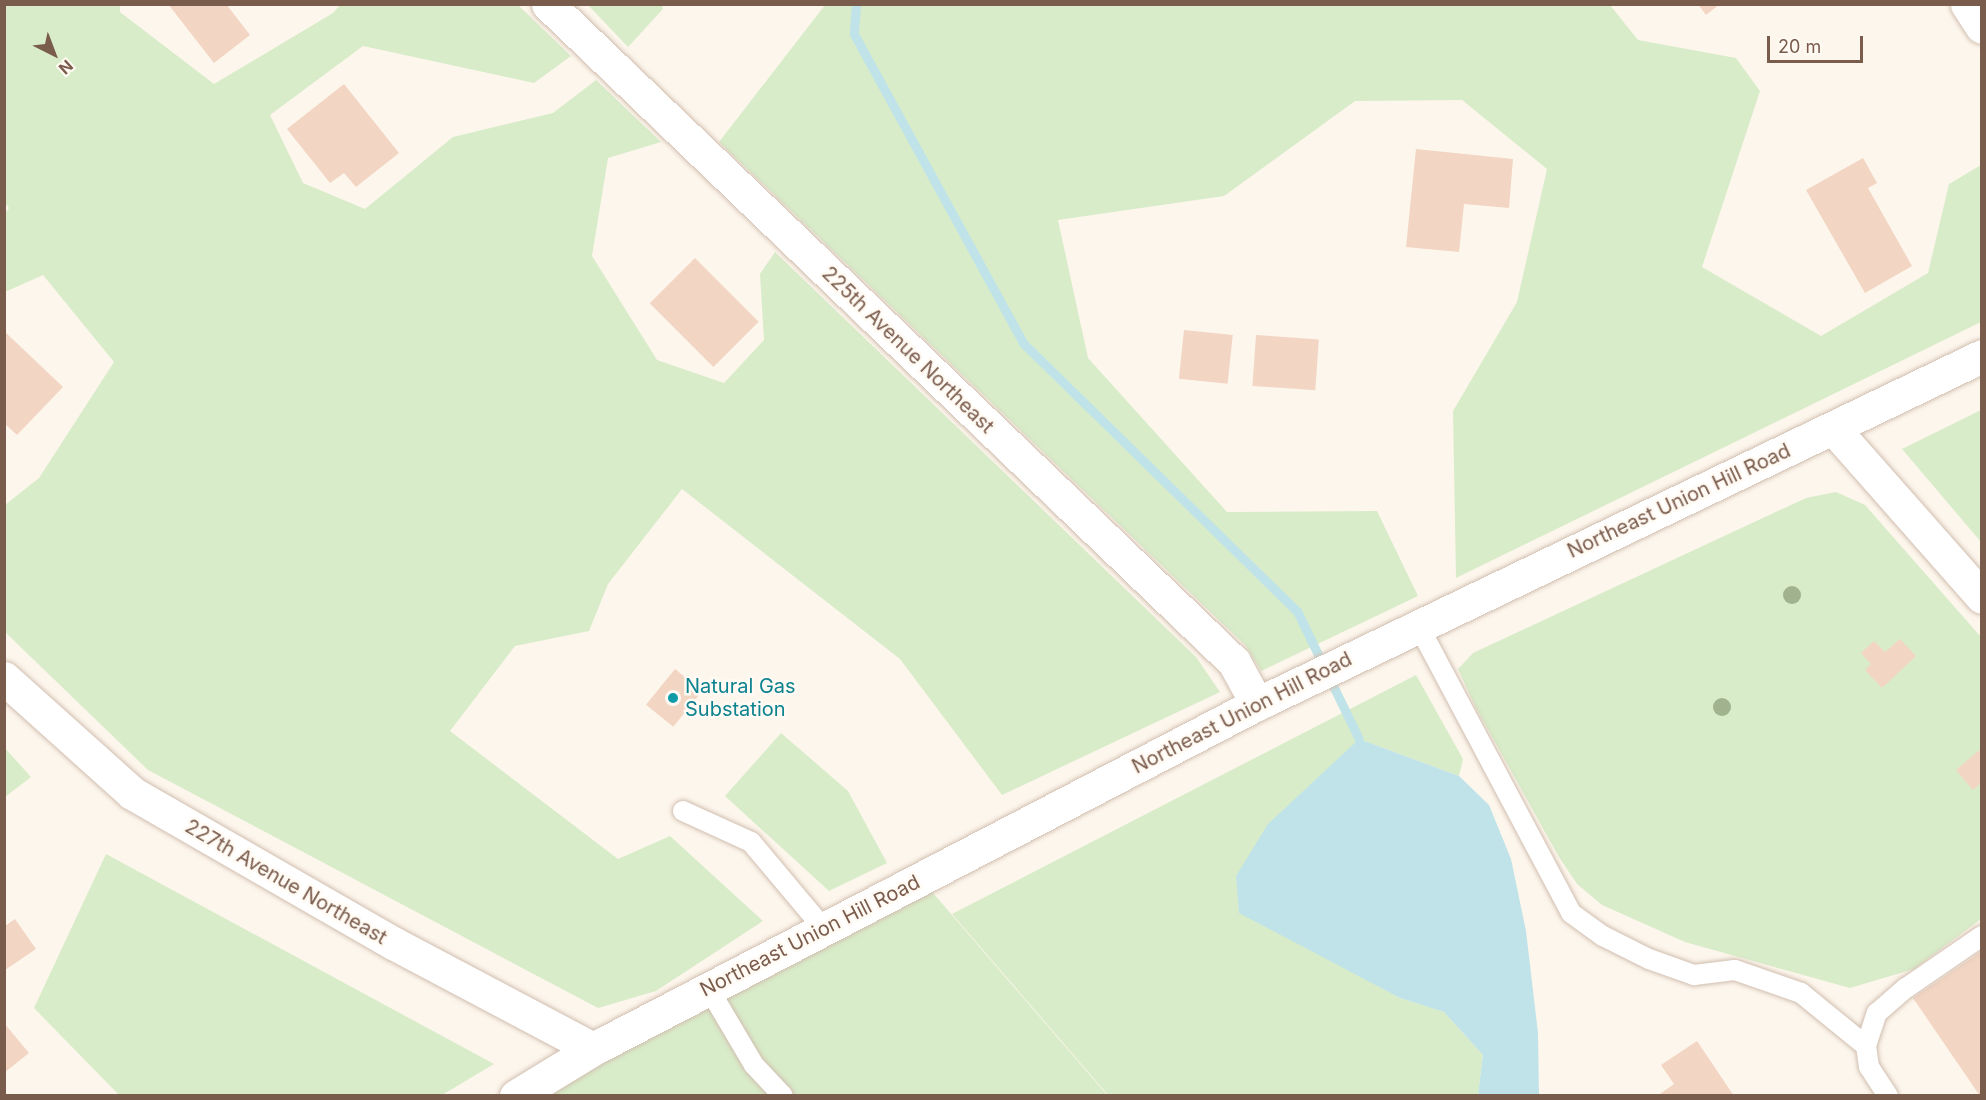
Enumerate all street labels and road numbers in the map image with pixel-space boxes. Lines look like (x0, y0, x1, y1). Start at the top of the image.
street label: 225th Avenue Northeast (817, 262, 999, 438)
street label: Northeast Union Hill Road (1564, 439, 1794, 563)
street label: Northeast Union Hill Road (1128, 647, 1356, 779)
street label: 227th Avenue Northeast (181, 814, 391, 950)
street label: Northeast Union Hill Road (696, 870, 924, 1002)

